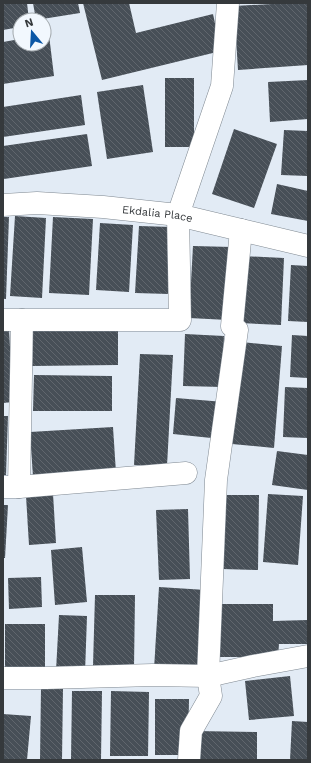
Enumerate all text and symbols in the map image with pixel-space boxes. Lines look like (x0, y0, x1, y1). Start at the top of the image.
north arrow (12, 12, 52, 52)
text: N (23, 16, 35, 30)
street label: Ekdalia Place (121, 203, 194, 225)

